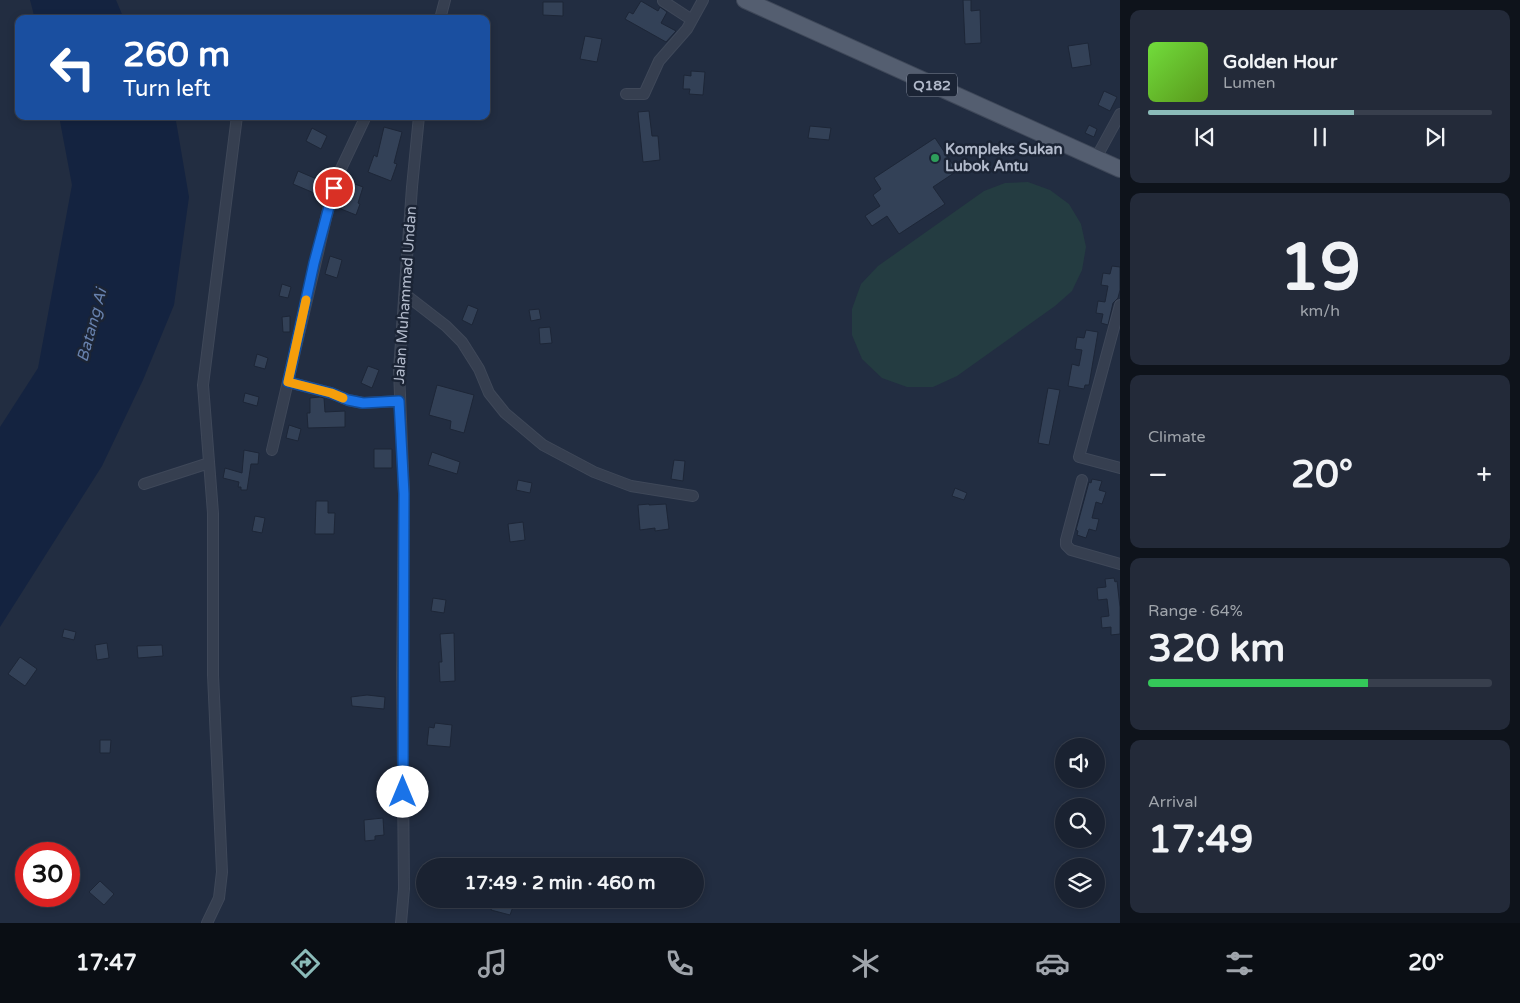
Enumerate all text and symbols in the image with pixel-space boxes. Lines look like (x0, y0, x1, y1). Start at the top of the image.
text: 260 m (123, 34, 230, 76)
icon: left (40, 35, 105, 100)
text: Golden Hour (1223, 51, 1337, 73)
text: Lumen (1223, 73, 1275, 93)
road number: Q182 (907, 74, 957, 96)
text: Turn left (123, 76, 211, 102)
icon: previous (1191, 123, 1219, 151)
icon: pause (1306, 123, 1334, 151)
icon: next (1421, 123, 1449, 151)
place label: Kompleks Sukan Lubok Antu (945, 140, 1063, 175)
marker: Kompleks Sukan Lubok Antu (929, 152, 941, 164)
pin (313, 167, 355, 209)
icon: arrive (320, 174, 348, 202)
street label: Jalan Muhammad Undan (390, 205, 420, 385)
text: 19 (1279, 229, 1361, 308)
water label: Batang Ai (73, 285, 112, 364)
text: km/h (1300, 301, 1340, 321)
text: Climate (1148, 427, 1206, 447)
text: 20° (1291, 452, 1353, 498)
text: − (1148, 458, 1168, 492)
text: + (1476, 458, 1492, 492)
text: Range · 64% (1148, 601, 1243, 621)
text: 320 km (1148, 626, 1285, 672)
map controls (1055, 738, 1105, 908)
button: sound (1055, 738, 1105, 788)
position arrow (376, 765, 428, 817)
text: Arrival (1148, 792, 1197, 812)
button: search (1055, 798, 1105, 848)
text: 17:49 (1148, 817, 1253, 863)
speed limit sign: 30 (15, 842, 80, 907)
button: layers (1055, 858, 1105, 908)
text: 17:49 · 2 min · 460 m (464, 872, 656, 894)
icon: directions (288, 946, 323, 981)
icon: music (475, 946, 510, 981)
icon: phone (662, 946, 697, 981)
icon: climate (848, 946, 883, 981)
icon: car (1035, 946, 1070, 981)
icon: filters (1222, 946, 1257, 981)
text: 17:47 (76, 950, 137, 976)
text: 20° (1408, 950, 1444, 976)

